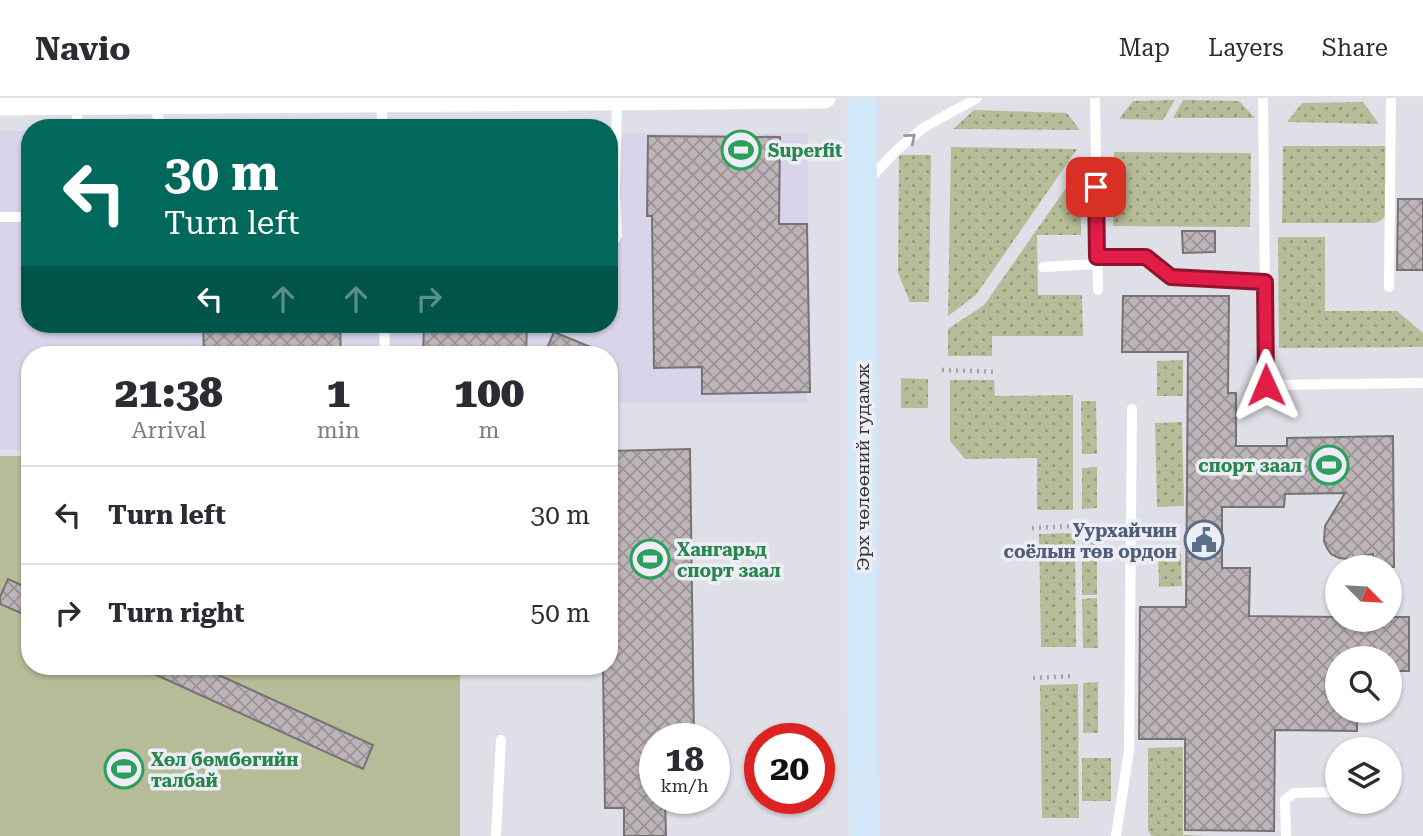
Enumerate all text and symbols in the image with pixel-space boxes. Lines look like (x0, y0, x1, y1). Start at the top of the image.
text: Navio (35, 29, 130, 68)
text: Map (1119, 34, 1170, 62)
text: Layers (1208, 34, 1284, 62)
text: Share (1322, 34, 1388, 62)
sports icon: Superfit (720, 129, 762, 171)
one-way arrow (902, 134, 915, 146)
place label: Superfit (768, 140, 842, 161)
text: 30 m (164, 145, 279, 202)
icon: left (49, 147, 140, 238)
pin (1066, 157, 1126, 217)
icon: arrive (1077, 168, 1115, 206)
text: Turn left (164, 204, 299, 242)
icon: left (191, 280, 229, 318)
icon: ahead (264, 280, 302, 318)
icon: ahead (337, 280, 375, 318)
icon: right (410, 280, 448, 318)
position arrow (1229, 348, 1303, 422)
street label: Эрх чөлөөний гудамж (852, 363, 873, 571)
text: 21:38 (115, 368, 223, 417)
text: 1 (326, 368, 350, 417)
text: 100 (454, 368, 524, 417)
text: Arrival (131, 417, 206, 444)
text: min (317, 417, 360, 444)
text: m (478, 417, 499, 444)
sports icon: спорт заал (1308, 444, 1350, 486)
place label: спорт заал (1198, 455, 1302, 476)
icon: left (49, 496, 87, 534)
text: Turn left (108, 500, 226, 530)
text: 30 m (531, 500, 590, 530)
public building icon: Уурхайчин соёлын төв ордон (1183, 519, 1225, 561)
place label: Уурхайчин соёлын төв ордон (1004, 520, 1177, 562)
sports icon: Хангарьд спорт заал (629, 538, 671, 580)
place label: Хангарьд спорт заал (677, 539, 781, 581)
north arrow (1325, 555, 1402, 632)
map controls (1325, 555, 1402, 814)
icon: right (49, 594, 87, 632)
text: Turn right (108, 598, 244, 628)
text: 50 m (531, 598, 590, 628)
button: search (1325, 646, 1402, 723)
speed limit sign: 20 (744, 723, 835, 814)
button: layers (1325, 737, 1402, 814)
text: 18 (665, 739, 704, 780)
sports icon: Хөл бөмбөгийн талбай (103, 748, 145, 790)
place label: Хөл бөмбөгийн талбай (151, 749, 298, 791)
text: km/h (660, 775, 709, 796)

